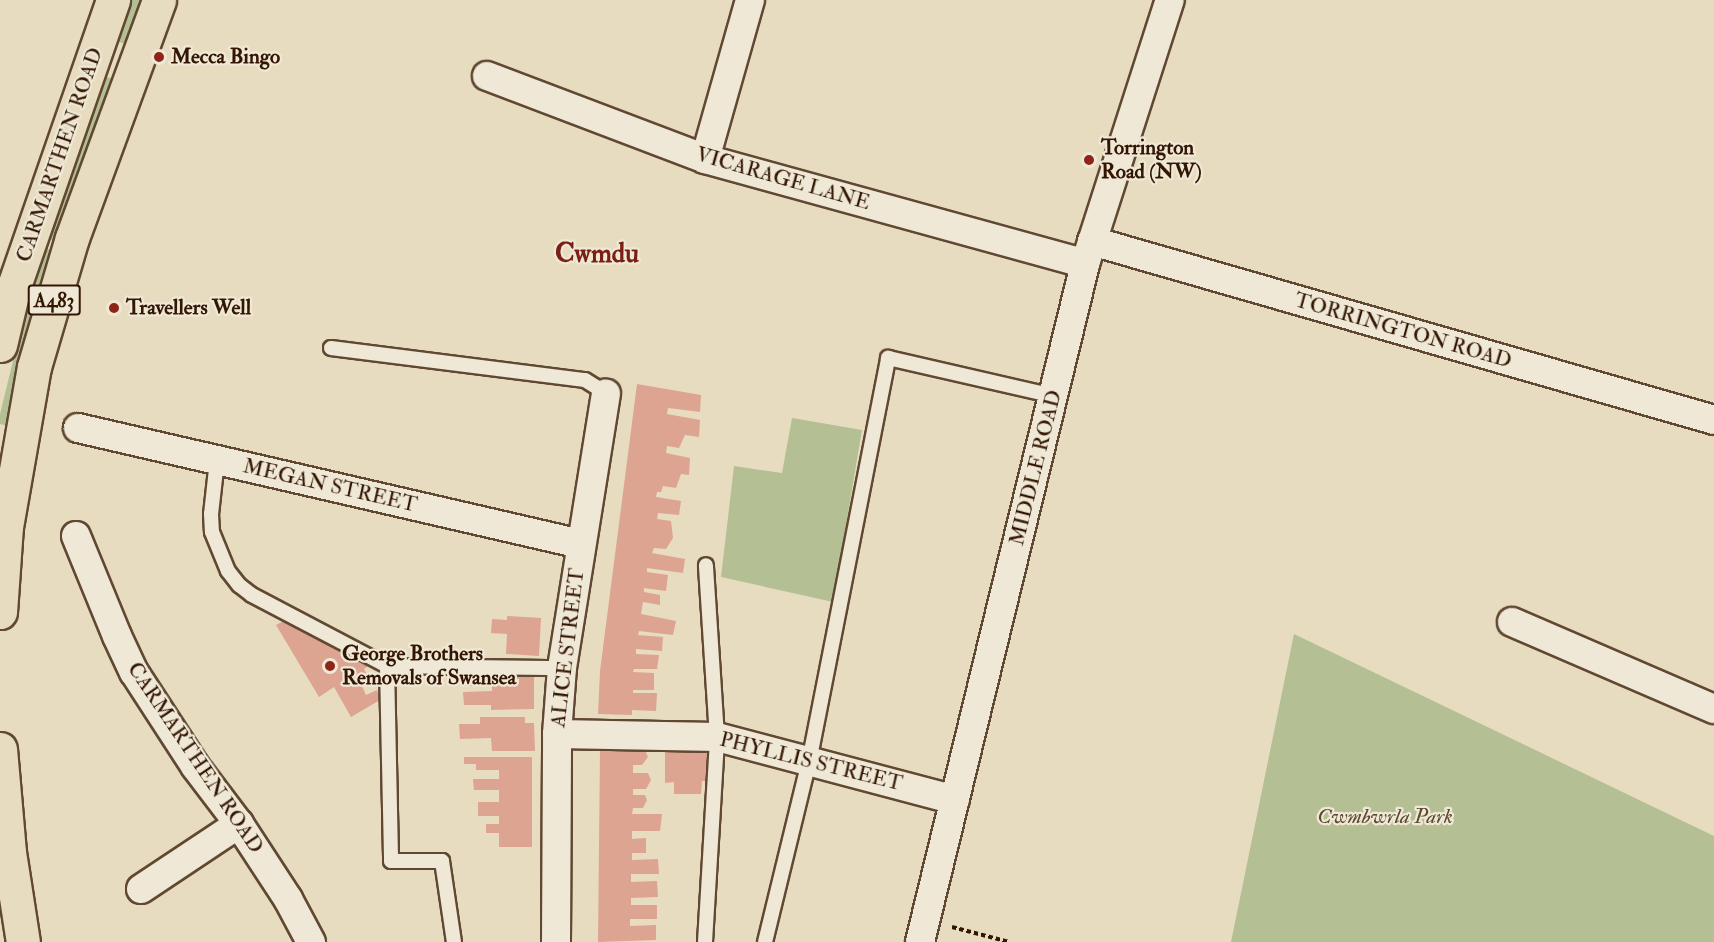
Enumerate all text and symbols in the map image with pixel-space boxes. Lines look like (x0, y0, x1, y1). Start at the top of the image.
place label: Mecca Bingo (171, 44, 280, 70)
street label: CARMARTHEN ROAD (11, 45, 109, 265)
marker: Mecca Bingo (152, 50, 166, 64)
place label: Torrington Road (NW) (1101, 135, 1202, 185)
street label: VICARAGE LANE (693, 142, 873, 216)
marker: Torrington Road (NW) (1082, 153, 1096, 167)
district label: Cwmdu (555, 238, 639, 270)
road number: A483 (27, 283, 81, 317)
street label: TORRINGTON ROAD (1292, 288, 1514, 374)
place label: Travellers Well (126, 295, 251, 321)
marker: Travellers Well (107, 301, 121, 315)
street label: MIDDLE ROAD (1005, 388, 1067, 548)
street label: MEGAN STREET (241, 454, 419, 518)
street label: ALICE STREET (546, 567, 590, 729)
place label: George Brothers Removals of Swansea (342, 641, 516, 691)
street label: CARMARTHEN ROAD (122, 658, 268, 858)
marker: George Brothers Removals of Swansea (323, 659, 337, 673)
street label: PHYLLIS STREET (717, 727, 905, 797)
park label: Cwmbwrla Park (1317, 804, 1453, 830)

